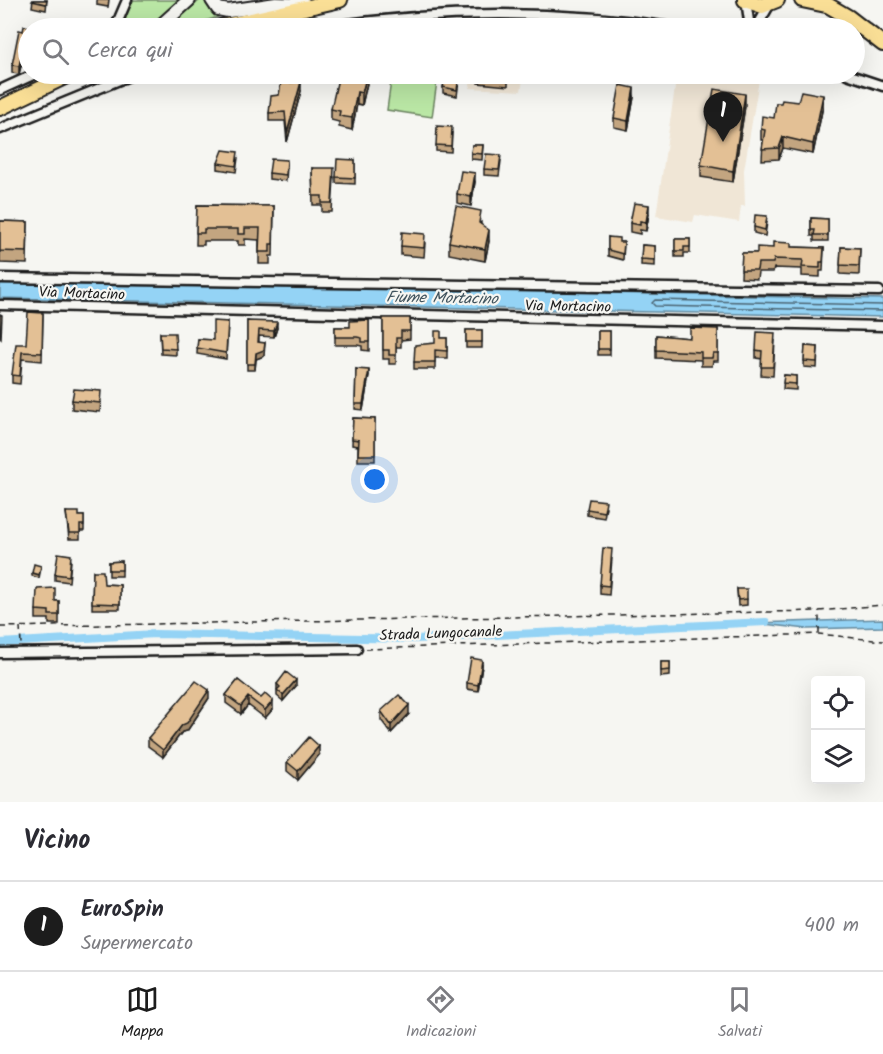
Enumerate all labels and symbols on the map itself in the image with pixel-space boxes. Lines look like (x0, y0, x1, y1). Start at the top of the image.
pin: 1 (704, 92, 742, 142)
street label: Via Mortacino (39, 281, 126, 308)
water label: Fiume Mortacino (386, 285, 500, 312)
street label: Via Mortacino (525, 294, 611, 320)
your location (360, 465, 389, 494)
street label: Strada Lungocanale (379, 620, 503, 648)

